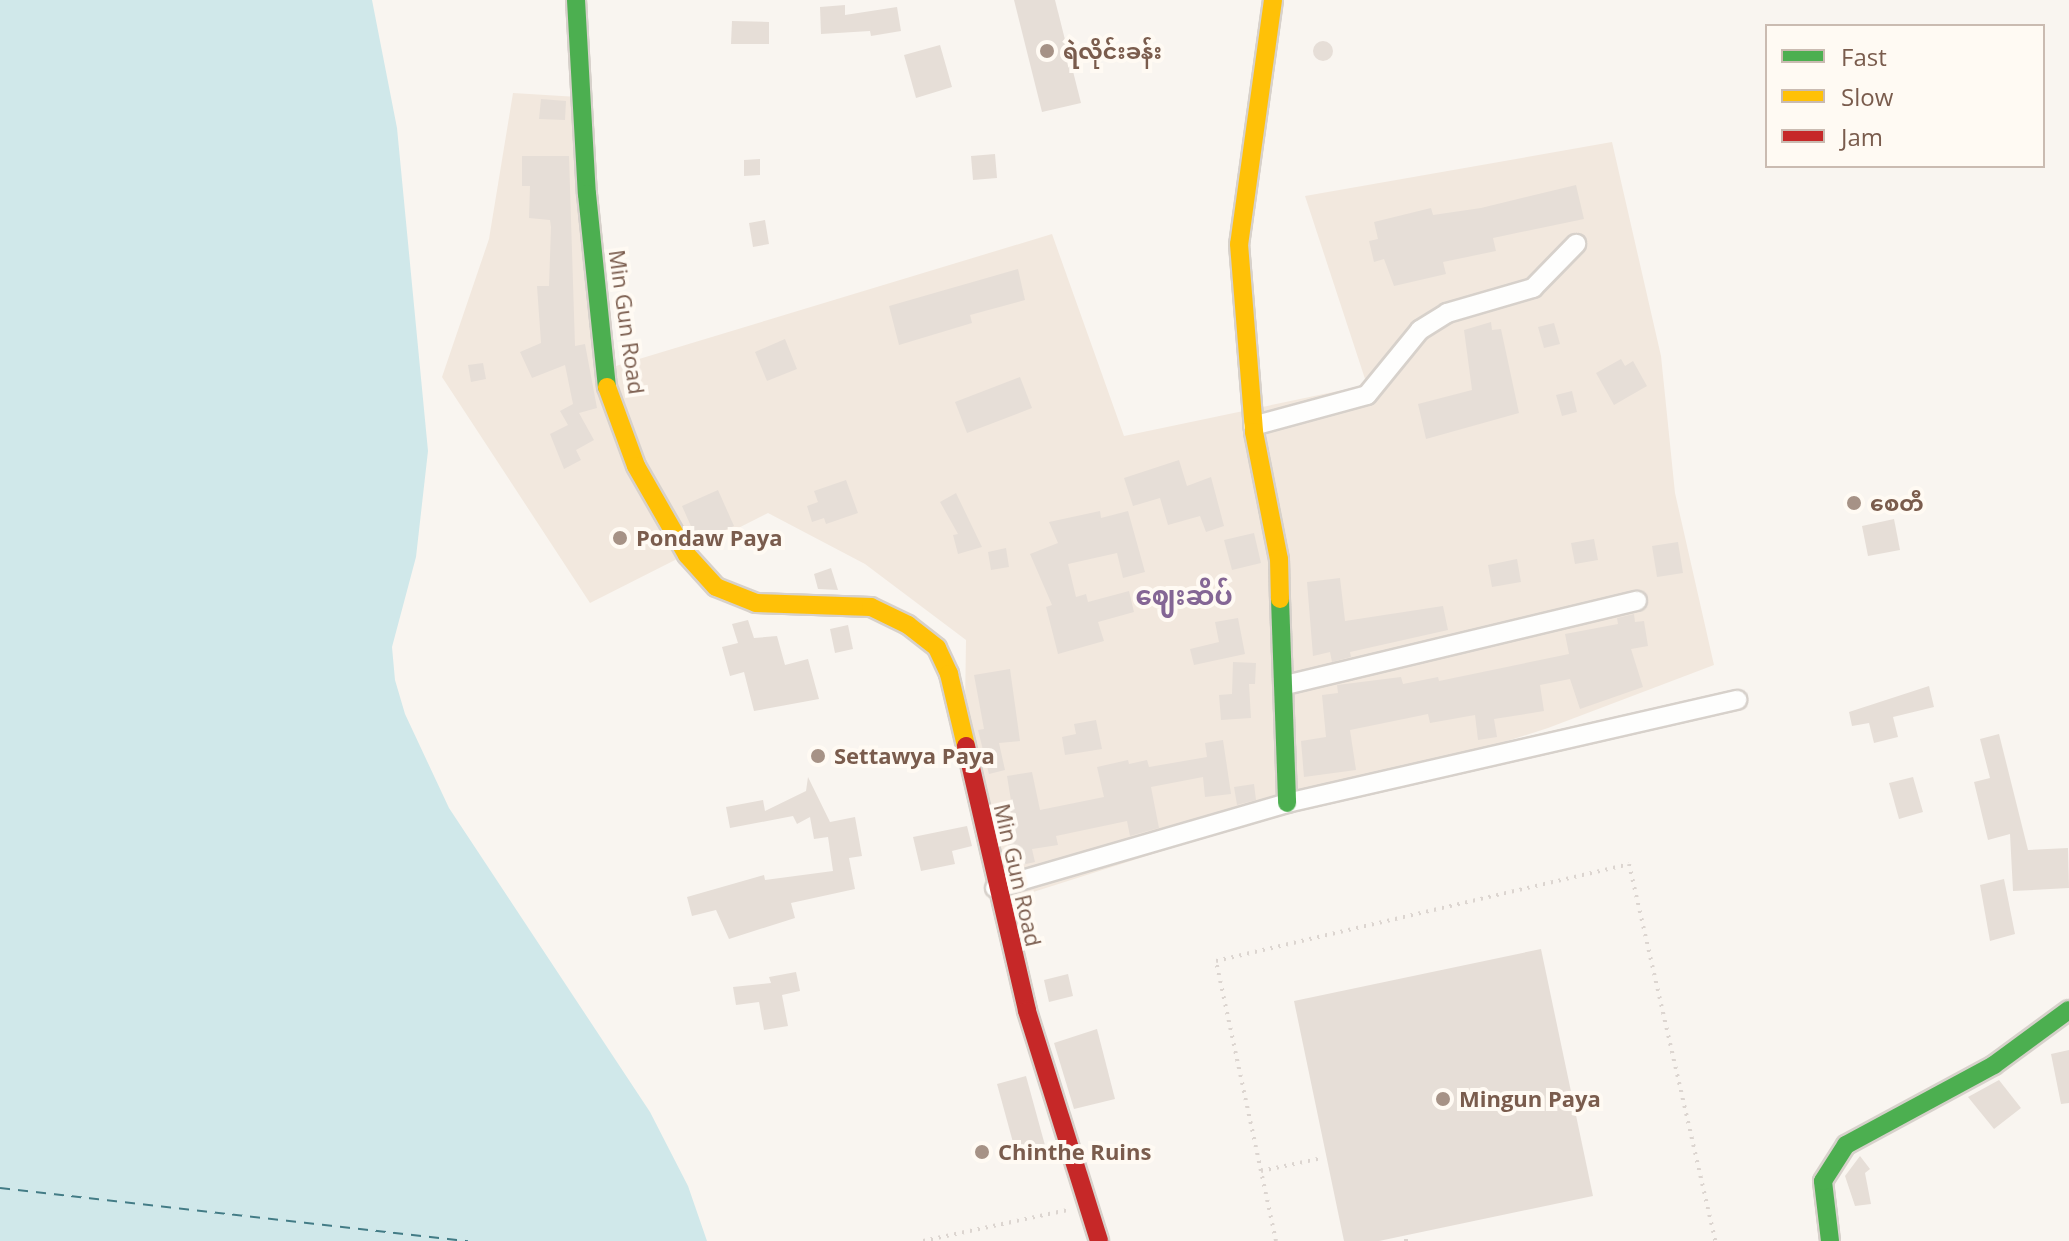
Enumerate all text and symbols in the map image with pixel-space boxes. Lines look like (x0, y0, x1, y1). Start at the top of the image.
legend (1765, 24, 2045, 168)
place label: ရဲလိုင်းခန်း (1063, 38, 1162, 64)
text: Fast (1841, 40, 1887, 73)
marker: ရဲလိုင်းခန်း (1038, 42, 1056, 60)
text: Slow (1841, 80, 1893, 113)
text: Jam (1841, 120, 1883, 153)
street label: Min Gun Road (604, 248, 650, 396)
place label: စေတီ (1870, 490, 1924, 516)
marker: စေတီ (1845, 494, 1863, 512)
place label: Pondaw Paya (636, 525, 783, 551)
marker: Pondaw Paya (611, 529, 629, 547)
district label: ဈေးဆိပ် (1135, 580, 1233, 612)
place label: Settawya Paya (834, 743, 995, 769)
marker: Settawya Paya (809, 747, 827, 765)
street label: Min Gun Road (989, 801, 1047, 949)
place label: Mingun Paya (1459, 1086, 1601, 1112)
marker: Mingun Paya (1434, 1090, 1452, 1108)
place label: Chinthe Ruins (998, 1139, 1151, 1165)
marker: Chinthe Ruins (973, 1143, 991, 1161)

